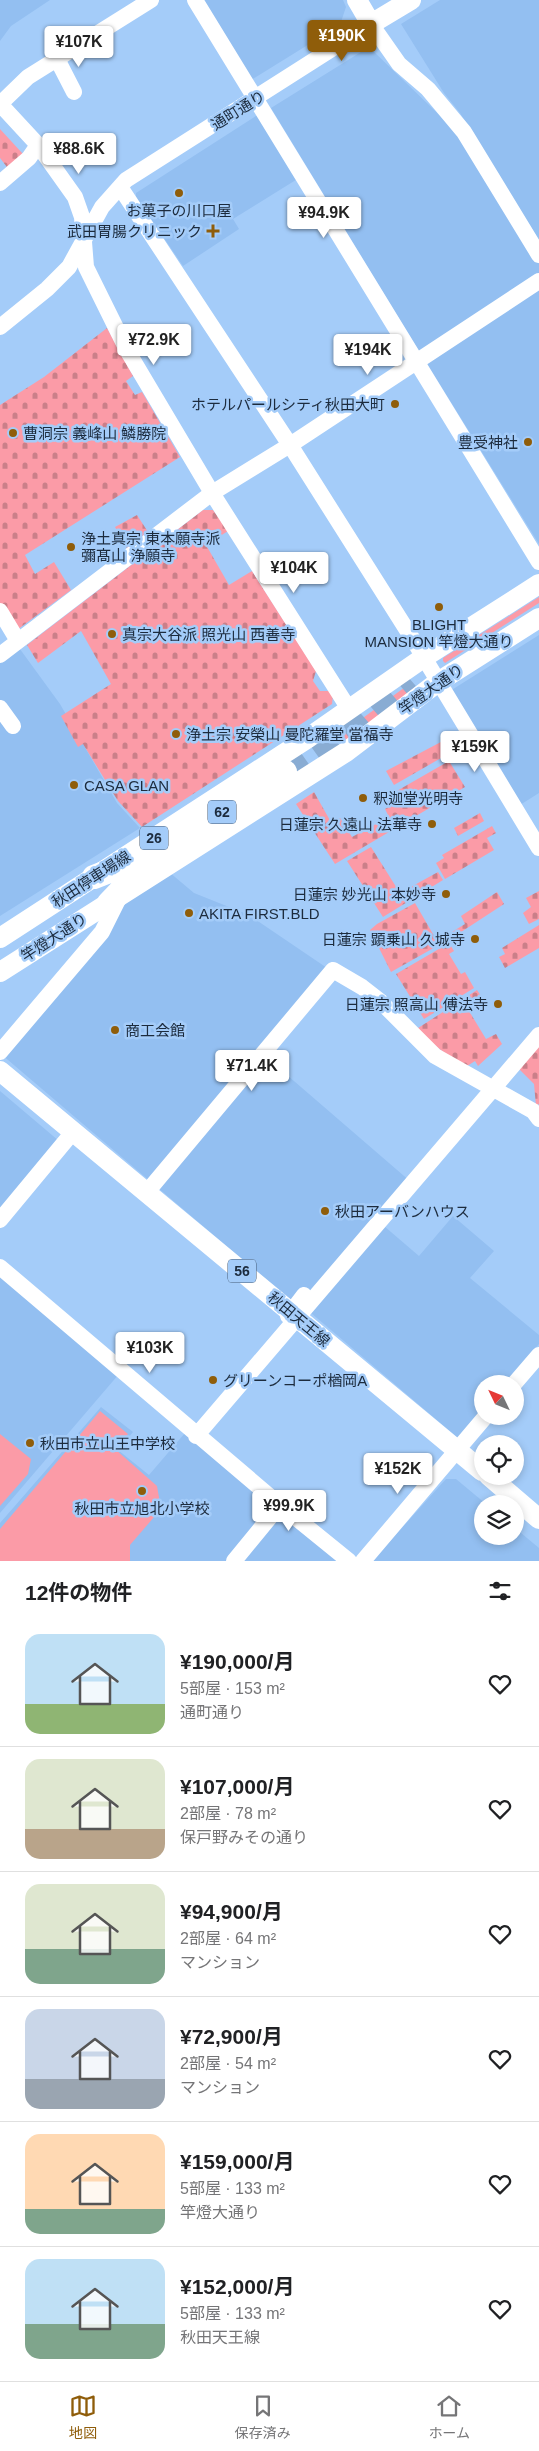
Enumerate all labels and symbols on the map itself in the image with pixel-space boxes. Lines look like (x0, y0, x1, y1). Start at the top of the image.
pin: ¥190K (307, 20, 377, 62)
pin: ¥107K (44, 26, 114, 68)
street label: 通町通り (208, 87, 268, 133)
pin: ¥88.6K (38, 132, 120, 175)
marker: お菓子の川口屋 (173, 187, 185, 199)
pin: ¥94.9K (283, 196, 365, 239)
place label: お菓子の川口屋 (126, 202, 232, 219)
place label: 武田胃腸クリニック (67, 223, 202, 240)
marker: 武田胃腸クリニック (206, 224, 220, 238)
pin: ¥72.9K (113, 324, 195, 366)
pin: ¥194K (333, 334, 403, 376)
place label: ホテルパールシティ秋田大町 (191, 396, 385, 413)
marker: ホテルパールシティ秋田大町 (389, 398, 401, 410)
place label: 曹洞宗 義峰山 鱗勝院 (23, 425, 166, 442)
marker: 曹洞宗 義峰山 鱗勝院 (7, 427, 19, 439)
place label: 豊受神社 (458, 434, 518, 451)
marker: 豊受神社 (522, 436, 534, 448)
place label: 浄土真宗 東本願寺派 彌髙山 浄願寺 (81, 530, 220, 564)
marker: 浄土真宗 東本願寺派 彌髙山 浄願寺 (65, 541, 77, 553)
pin: ¥104K (259, 552, 329, 594)
marker: BLIGHT MANSION 竿燈大通り (433, 601, 445, 613)
place label: BLIGHT MANSION 竿燈大通り (364, 616, 514, 650)
place label: 真宗大谷派 照光山 西善寺 (122, 626, 295, 643)
marker: 真宗大谷派 照光山 西善寺 (106, 628, 118, 640)
street label: 竿燈大通り (395, 661, 467, 717)
place label: 浄土宗 安榮山 曼陀羅堂 當福寺 (186, 726, 394, 743)
marker: 浄土宗 安榮山 曼陀羅堂 當福寺 (170, 728, 182, 740)
pin: ¥159K (440, 730, 510, 773)
place label: CASA GLAN (84, 777, 169, 794)
marker: CASA GLAN (68, 779, 80, 791)
place label: 釈迦堂光明寺 (373, 790, 463, 807)
marker: 釈迦堂光明寺 (357, 792, 369, 804)
road number: 62 (208, 800, 236, 824)
place label: 日蓮宗 久遠山 法華寺 (279, 816, 422, 833)
marker: 日蓮宗 久遠山 法華寺 (426, 818, 438, 830)
road number: 26 (140, 826, 168, 850)
street label: 秋田停車場線 (49, 847, 133, 911)
place label: 日蓮宗 妙光山 本妙寺 (293, 886, 436, 903)
marker: 日蓮宗 妙光山 本妙寺 (440, 888, 452, 900)
place label: AKITA FIRST.BLD (199, 905, 320, 922)
marker: AKITA FIRST.BLD (183, 907, 195, 919)
street label: 竿燈大通り (18, 909, 90, 965)
place label: 日蓮宗 顕乗山 久城寺 (322, 931, 465, 948)
marker: 日蓮宗 顕乗山 久城寺 (469, 933, 481, 945)
place label: 日蓮宗 照高山 傅法寺 (345, 996, 488, 1013)
marker: 日蓮宗 照高山 傅法寺 (492, 998, 504, 1010)
place label: 商工会館 (125, 1022, 185, 1039)
marker: 商工会館 (109, 1024, 121, 1036)
pin: ¥71.4K (211, 1050, 293, 1092)
place label: 秋田アーバンハウス (335, 1203, 470, 1220)
marker: 秋田アーバンハウス (319, 1205, 331, 1217)
road number: 56 (228, 1260, 256, 1282)
street label: 秋田天王線 (265, 1288, 333, 1350)
pin: ¥103K (115, 1332, 185, 1374)
place label: グリーンコーポ楢岡A (223, 1372, 367, 1389)
marker: グリーンコーポ楢岡A (207, 1374, 219, 1386)
north arrow (474, 1375, 524, 1425)
place label: 秋田市立山王中学校 (40, 1435, 175, 1452)
marker: 秋田市立山王中学校 (24, 1437, 36, 1449)
pin: ¥152K (363, 1452, 433, 1495)
marker: 秋田市立旭北小学校 (136, 1485, 148, 1497)
pin: ¥99.9K (248, 1490, 330, 1532)
place label: 秋田市立旭北小学校 (74, 1500, 210, 1517)

